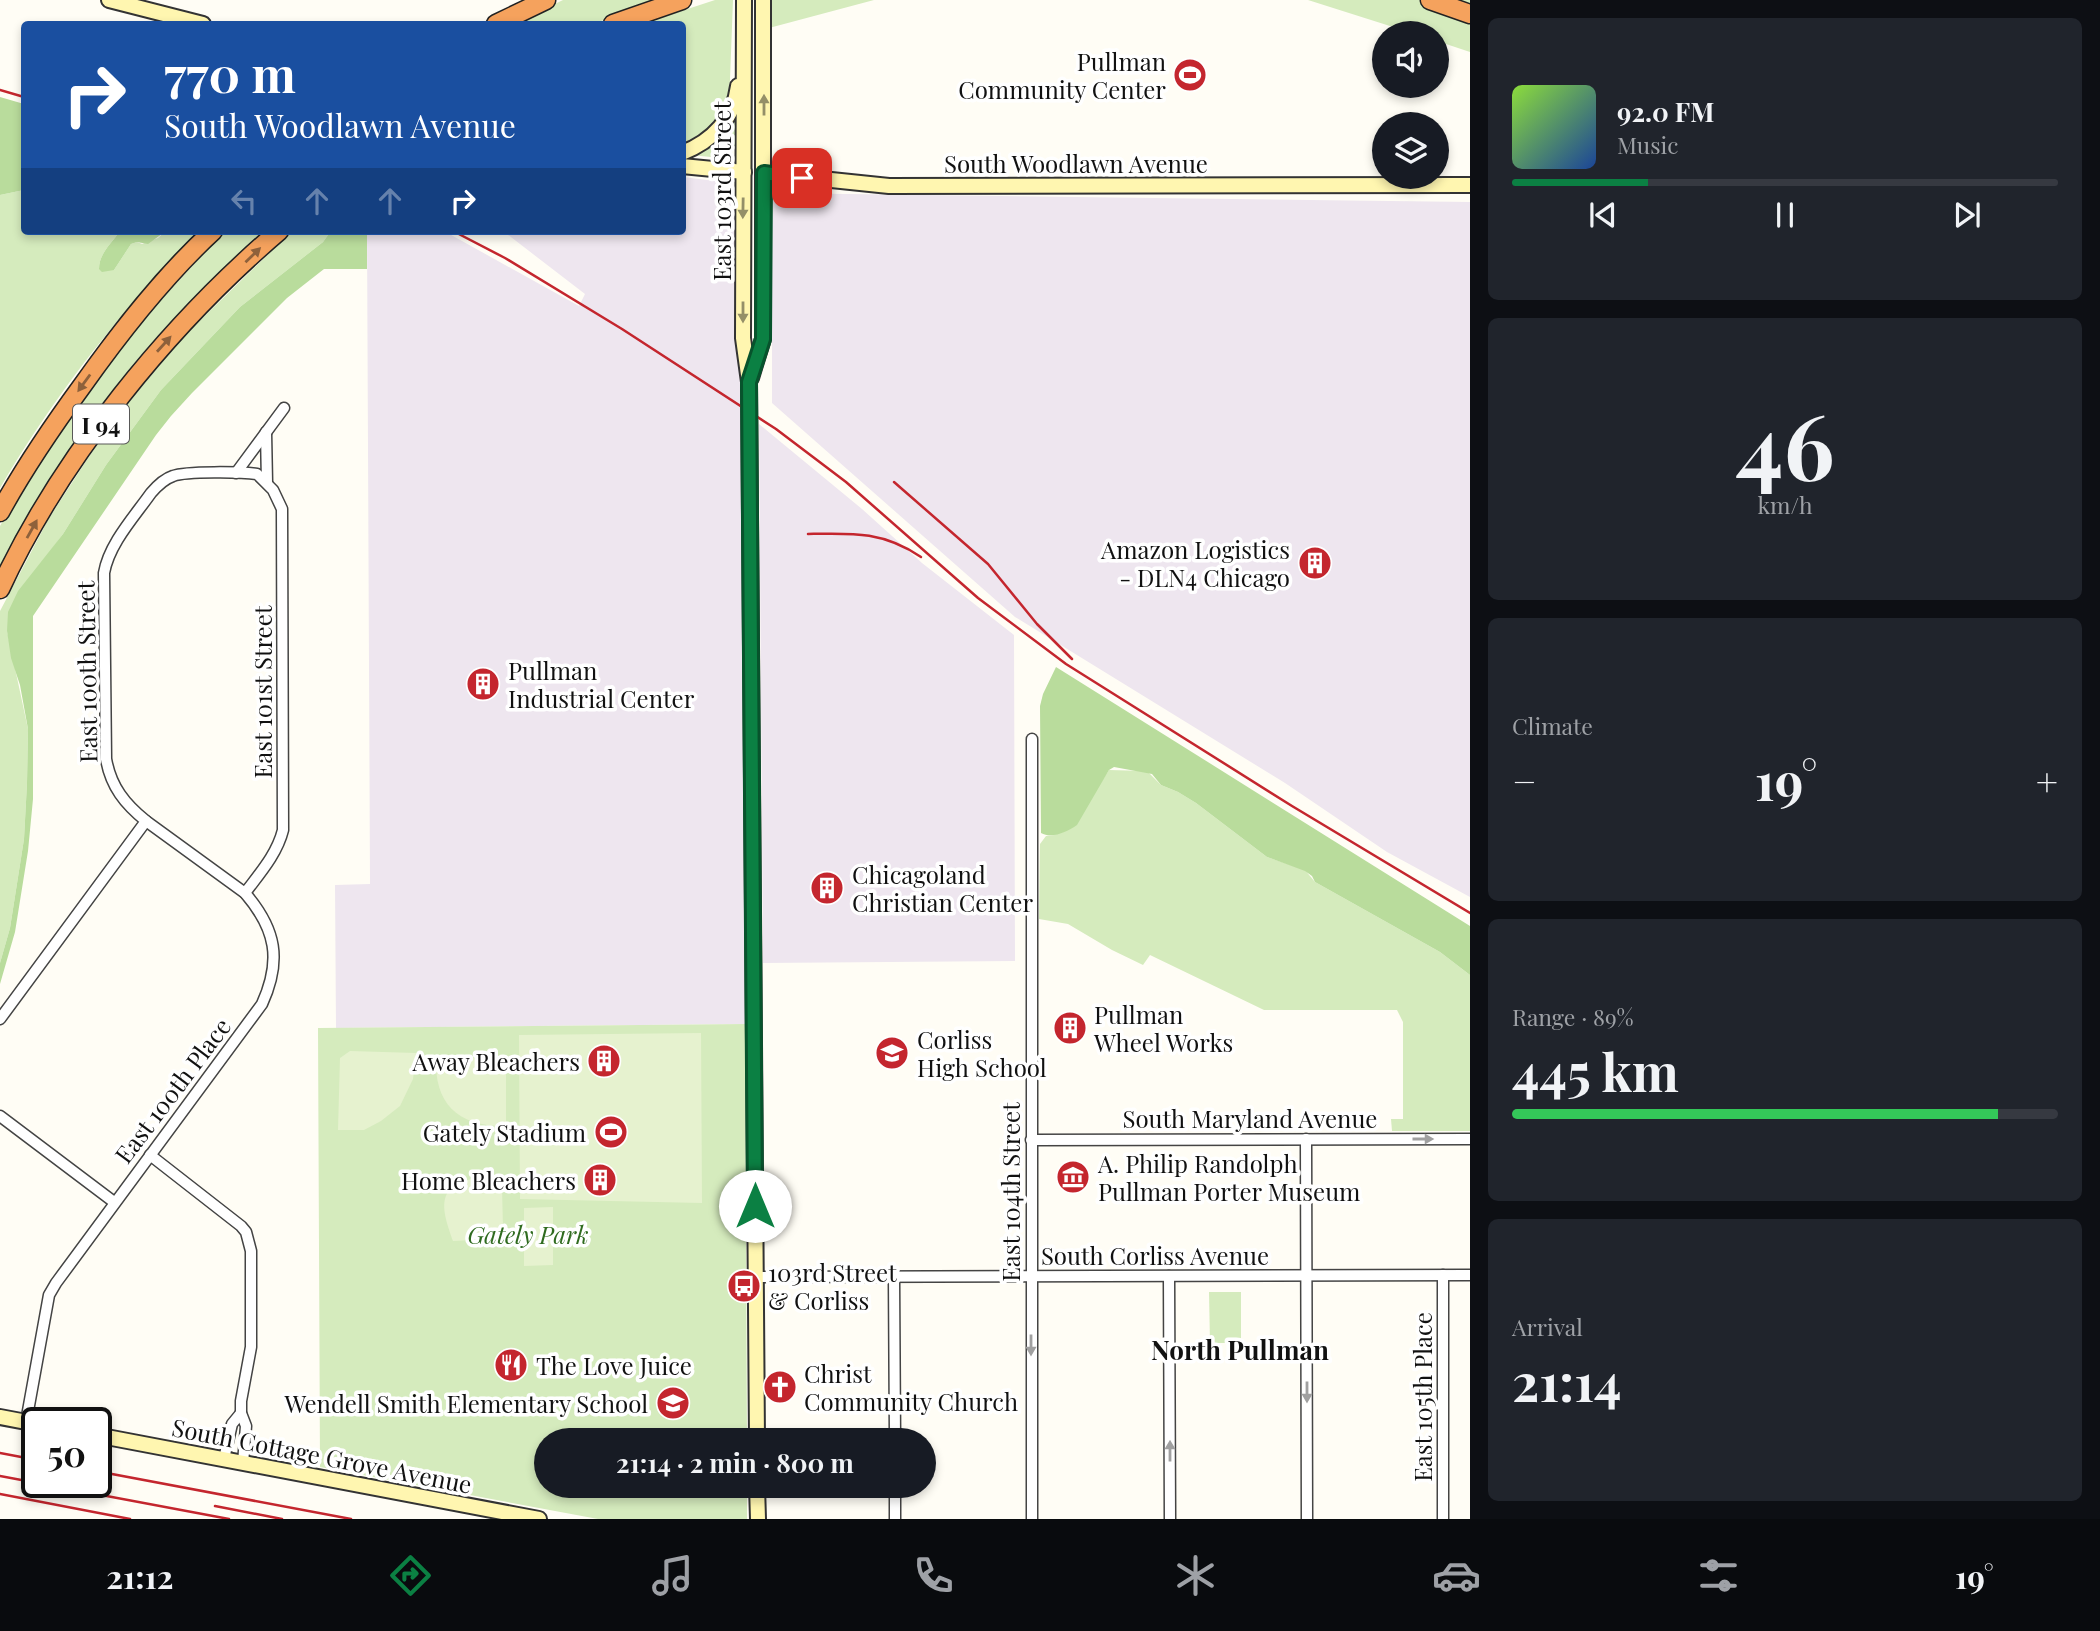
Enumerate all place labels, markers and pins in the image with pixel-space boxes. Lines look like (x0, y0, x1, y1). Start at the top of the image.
place label: Pullman Community Center (958, 45, 1166, 105)
sports icon: Pullman Community Center (1171, 56, 1209, 94)
pin (772, 148, 832, 208)
place label: Amazon Logistics - DLN4 Chicago (1100, 533, 1290, 593)
building icon: Amazon Logistics - DLN4 Chicago (1296, 544, 1334, 582)
place label: Pullman Industrial Center (508, 654, 695, 714)
building icon: Pullman Industrial Center (464, 665, 502, 703)
place label: Chicagoland Christian Center (852, 858, 1033, 918)
building icon: Chicagoland Christian Center (808, 869, 846, 907)
place label: Pullman Wheel Works (1093, 998, 1233, 1058)
building icon: Pullman Wheel Works (1051, 1009, 1089, 1047)
place label: Corliss High School (917, 1023, 1047, 1083)
school or university icon: Corliss High School (873, 1034, 911, 1072)
building icon: Away Bleachers (585, 1042, 623, 1080)
place label: Away Bleachers (412, 1045, 580, 1077)
sports icon: Gately Stadium (592, 1113, 630, 1151)
place label: Gately Stadium (423, 1116, 586, 1148)
place label: A. Philip Randolph Pullman Porter Museum (1097, 1147, 1360, 1207)
museum icon: A. Philip Randolph Pullman Porter Museum (1054, 1158, 1092, 1196)
building icon: Home Bleachers (581, 1161, 619, 1199)
place label: Home Bleachers (401, 1164, 576, 1196)
place label: 103rd Street & Corliss (768, 1256, 897, 1316)
bus stop icon: 103rd Street & Corliss (725, 1267, 763, 1305)
restaurant icon: The Love Juice (492, 1346, 530, 1384)
place label: The Love Juice (536, 1349, 692, 1381)
place label: Christ Community Church (804, 1357, 1018, 1417)
church icon: Christ Community Church (761, 1368, 799, 1406)
school or university icon: Wendell Smith Elementary School (654, 1384, 692, 1422)
place label: Wendell Smith Elementary School (283, 1387, 648, 1419)

